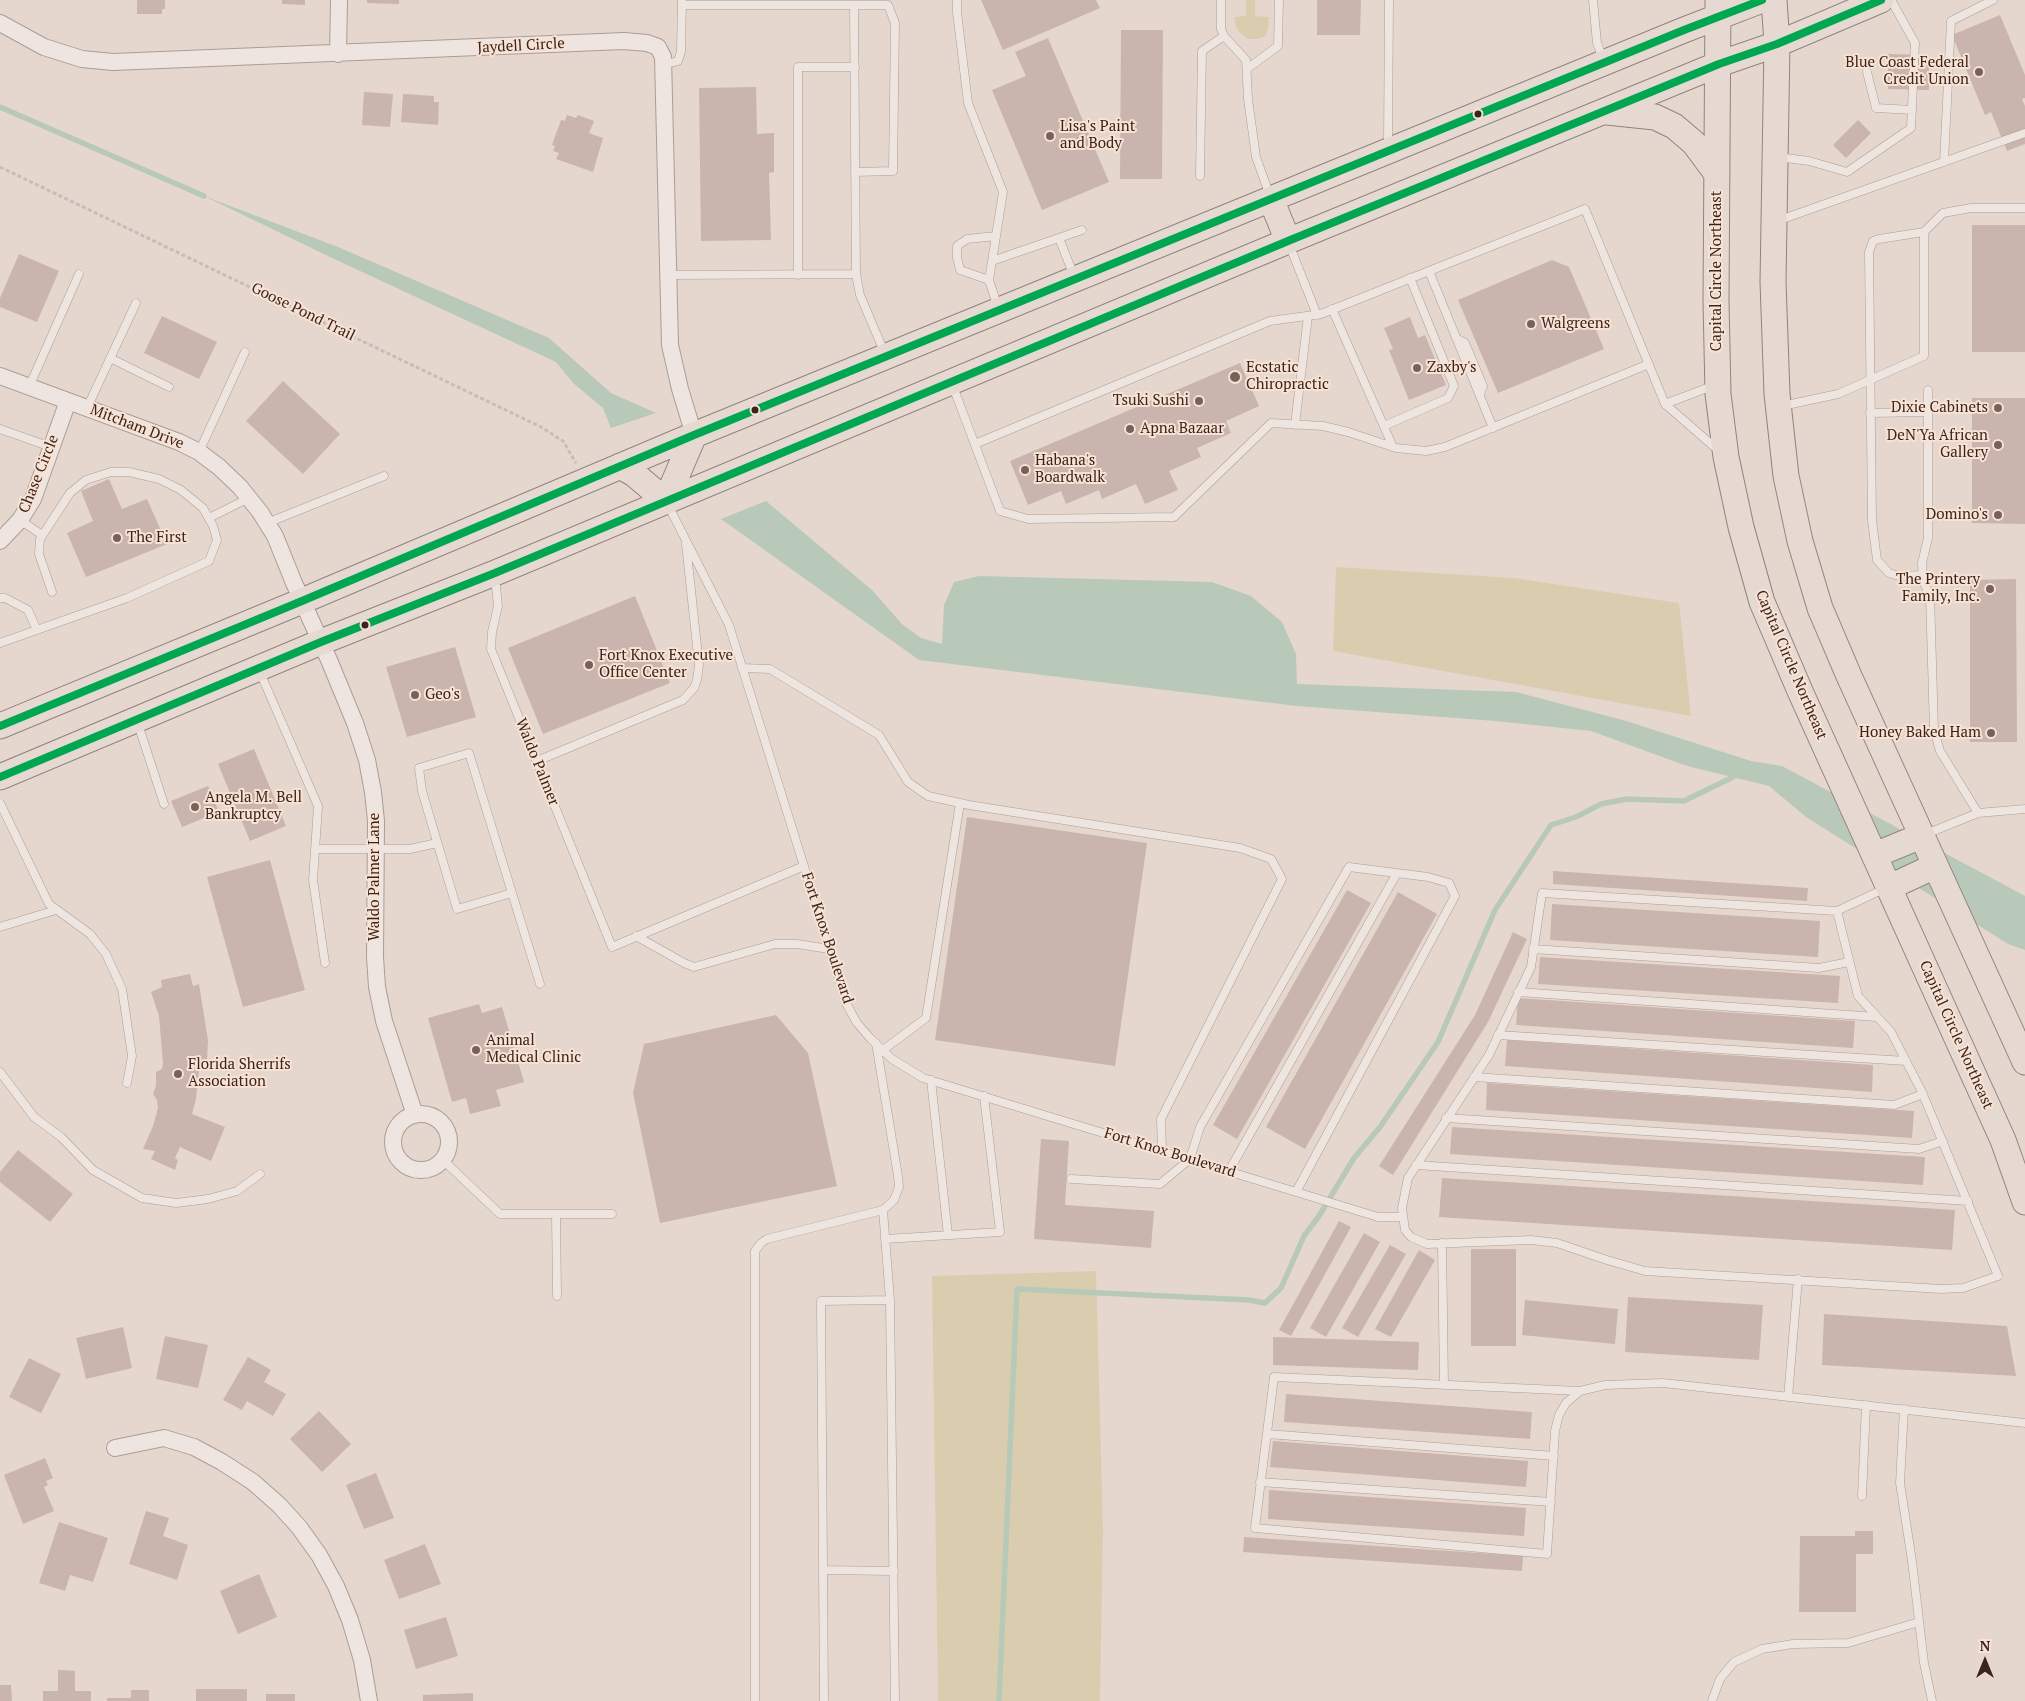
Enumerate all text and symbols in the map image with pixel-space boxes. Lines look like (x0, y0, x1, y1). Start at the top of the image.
street label: Jaydell Circle (477, 35, 565, 57)
place label: Blue Coast Federal Credit Union (1845, 54, 1969, 89)
marker: Blue Coast Federal Credit Union (1973, 66, 1985, 78)
unlabelled marker (1473, 109, 1483, 119)
place label: Lisa's Paint and Body (1060, 118, 1135, 153)
marker: Lisa's Paint and Body (1044, 130, 1056, 142)
street label: Capital Circle Northeast (1708, 191, 1726, 351)
street label: Goose Pond Trail (248, 279, 358, 345)
place label: Walgreens (1541, 315, 1610, 333)
marker: Walgreens (1525, 318, 1537, 330)
place label: Ecstatic Chiropractic (1246, 359, 1329, 394)
place label: Zaxby's (1427, 359, 1476, 377)
marker: Zaxby's (1411, 362, 1423, 374)
marker: Ecstatic Chiropractic (1228, 370, 1242, 384)
place label: Tsuki Sushi (1113, 392, 1189, 410)
marker: Tsuki Sushi (1193, 395, 1205, 407)
place label: Dixie Cabinets (1891, 399, 1988, 417)
street label: Mitcham Drive (88, 401, 186, 453)
marker: Dixie Cabinets (1992, 402, 2004, 414)
unlabelled marker (750, 405, 760, 415)
place label: Apna Bazaar (1140, 420, 1224, 438)
marker: Apna Bazaar (1124, 423, 1136, 435)
place label: DeN'Ya African Gallery (1887, 427, 1988, 462)
street label: Chase Circle (15, 432, 63, 516)
marker: DeN'Ya African Gallery (1992, 439, 2004, 451)
place label: Habana's Boardwalk (1035, 452, 1105, 487)
marker: Habana's Boardwalk (1019, 464, 1031, 476)
place label: Domino's (1926, 506, 1988, 524)
marker: Domino's (1992, 509, 2004, 521)
place label: The First (127, 529, 187, 547)
marker: The First (111, 532, 123, 544)
place label: The Printery Family, Inc. (1896, 571, 1980, 606)
marker: The Printery Family, Inc. (1984, 583, 1996, 595)
street label: Capital Circle Northeast (1751, 587, 1831, 743)
unlabelled marker (360, 620, 370, 630)
place label: Fort Knox Executive Office Center (599, 647, 733, 682)
marker: Fort Knox Executive Office Center (583, 659, 595, 671)
place label: Geo's (425, 686, 460, 704)
marker: Geo's (409, 689, 421, 701)
street label: Waldo Palmer (511, 716, 563, 808)
place label: Honey Baked Ham (1859, 724, 1981, 742)
marker: Honey Baked Ham (1985, 727, 1997, 739)
place label: Angela M. Bell Bankruptcy (205, 789, 302, 824)
marker: Angela M. Bell Bankruptcy (189, 801, 201, 813)
street label: Waldo Palmer Lane (366, 813, 384, 941)
street label: Fort Knox Boulevard (797, 870, 857, 1006)
street label: Capital Circle Northeast (1915, 958, 1997, 1112)
place label: Animal Medical Clinic (486, 1032, 581, 1067)
marker: Animal Medical Clinic (470, 1044, 482, 1056)
place label: Florida Sherrifs Association (188, 1056, 291, 1091)
marker: Florida Sherrifs Association (172, 1068, 184, 1080)
street label: Fort Knox Boulevard (1102, 1124, 1238, 1182)
north arrow (1960, 1636, 2010, 1686)
text: N (1980, 1636, 1990, 1655)

